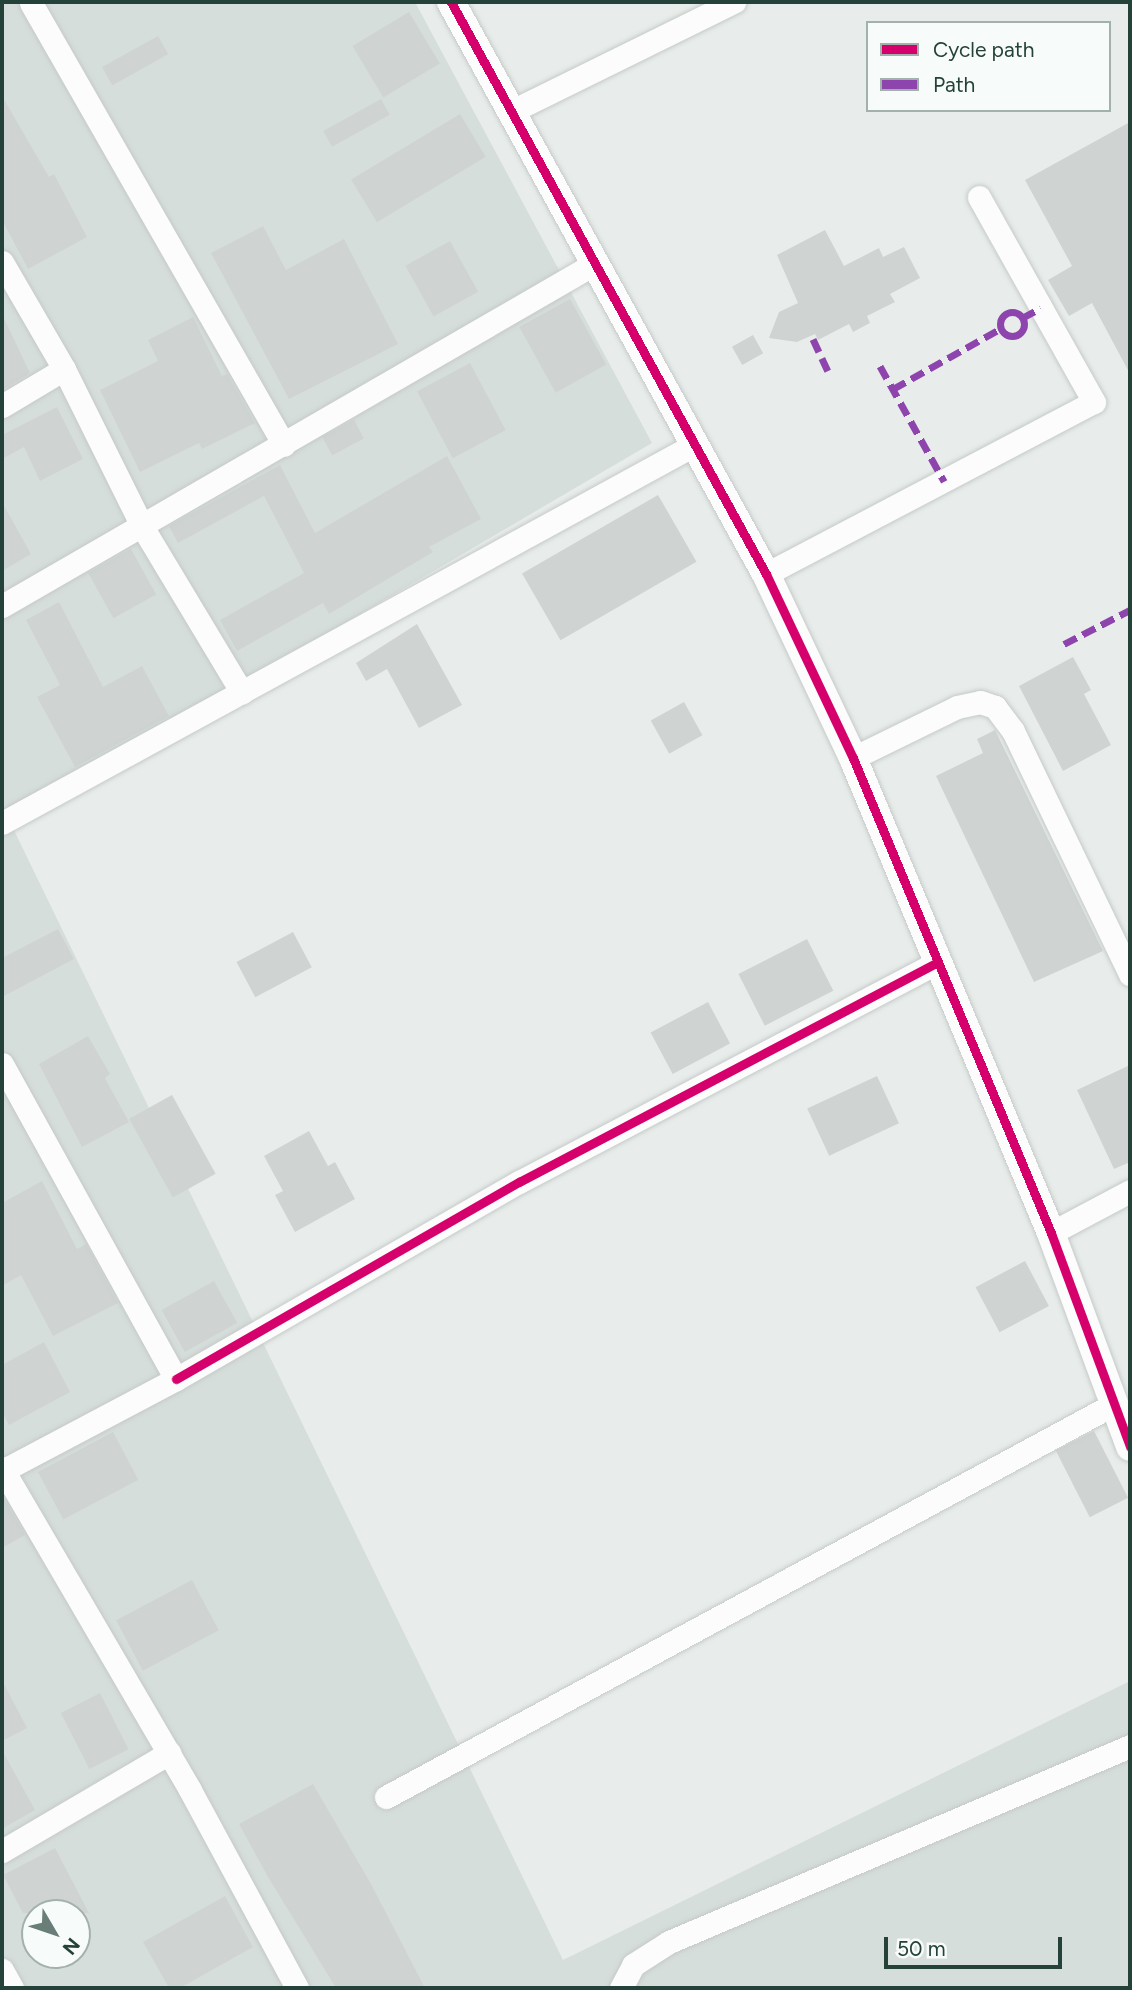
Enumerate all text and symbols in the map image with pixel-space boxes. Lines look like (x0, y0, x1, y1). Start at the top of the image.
legend (866, 21, 1111, 112)
text: Cycle path (933, 37, 1034, 62)
text: Path (933, 72, 975, 97)
north arrow (21, 1899, 91, 1969)
scale bar (887, 1924, 1066, 1968)
text: N (58, 1933, 85, 1959)
text: 50 m (897, 1936, 946, 1961)

